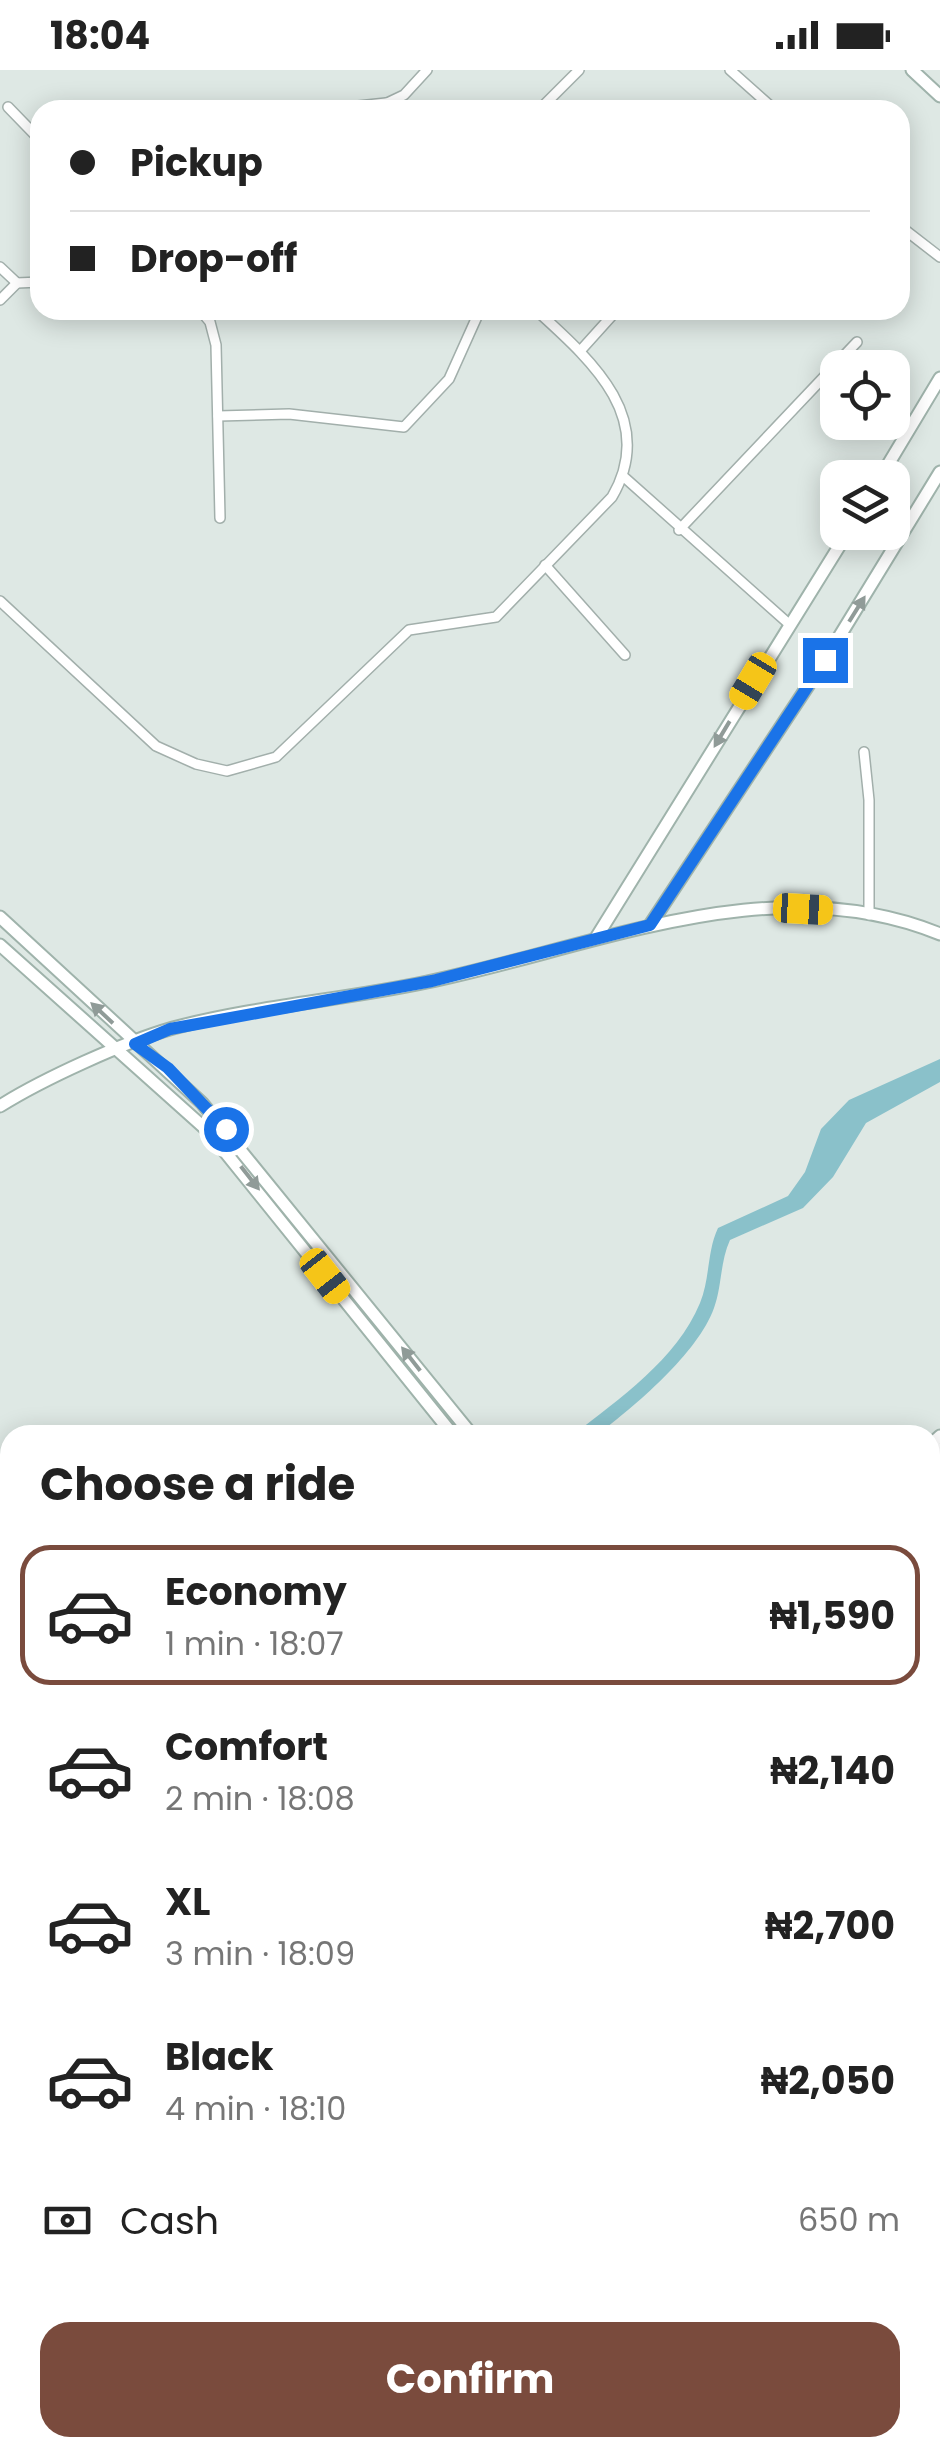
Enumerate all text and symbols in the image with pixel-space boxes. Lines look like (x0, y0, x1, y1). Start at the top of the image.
text: 18:04 (50, 9, 150, 62)
text: Pickup (130, 136, 263, 189)
text: Drop-off (130, 232, 298, 285)
map controls (820, 350, 910, 550)
button: locate (820, 350, 910, 440)
button: layers (820, 460, 910, 550)
one-way arrow (847, 596, 866, 623)
route end (803, 638, 848, 683)
car (725, 648, 781, 714)
one-way arrow (713, 720, 731, 748)
car (772, 892, 834, 926)
one-way arrow (91, 1002, 115, 1026)
route start (204, 1107, 249, 1152)
one-way arrow (239, 1165, 260, 1191)
car (295, 1243, 355, 1309)
one-way arrow (401, 1346, 422, 1371)
text: Choose a ride (40, 1453, 355, 1516)
text: Economy (165, 1565, 347, 1618)
icon: car (45, 1570, 135, 1660)
text: ₦1,590 (770, 1589, 895, 1642)
text: 1 min · 18:07 (165, 1621, 344, 1666)
text: Comfort (165, 1720, 328, 1773)
icon: car (45, 1725, 135, 1815)
text: ₦2,140 (770, 1744, 895, 1797)
text: 2 min · 18:08 (165, 1776, 355, 1821)
text: XL (165, 1875, 210, 1928)
icon: car (45, 1880, 135, 1970)
text: ₦2,700 (765, 1899, 895, 1952)
text: 3 min · 18:09 (165, 1931, 355, 1976)
text: Black (165, 2030, 274, 2083)
icon: car (45, 2035, 135, 2125)
text: ₦2,050 (761, 2054, 895, 2107)
text: 4 min · 18:10 (165, 2086, 346, 2131)
icon: cash (40, 2193, 95, 2248)
text: Cash (120, 2194, 219, 2247)
text: 650 m (798, 2197, 900, 2242)
button: Confirm (40, 2322, 900, 2437)

